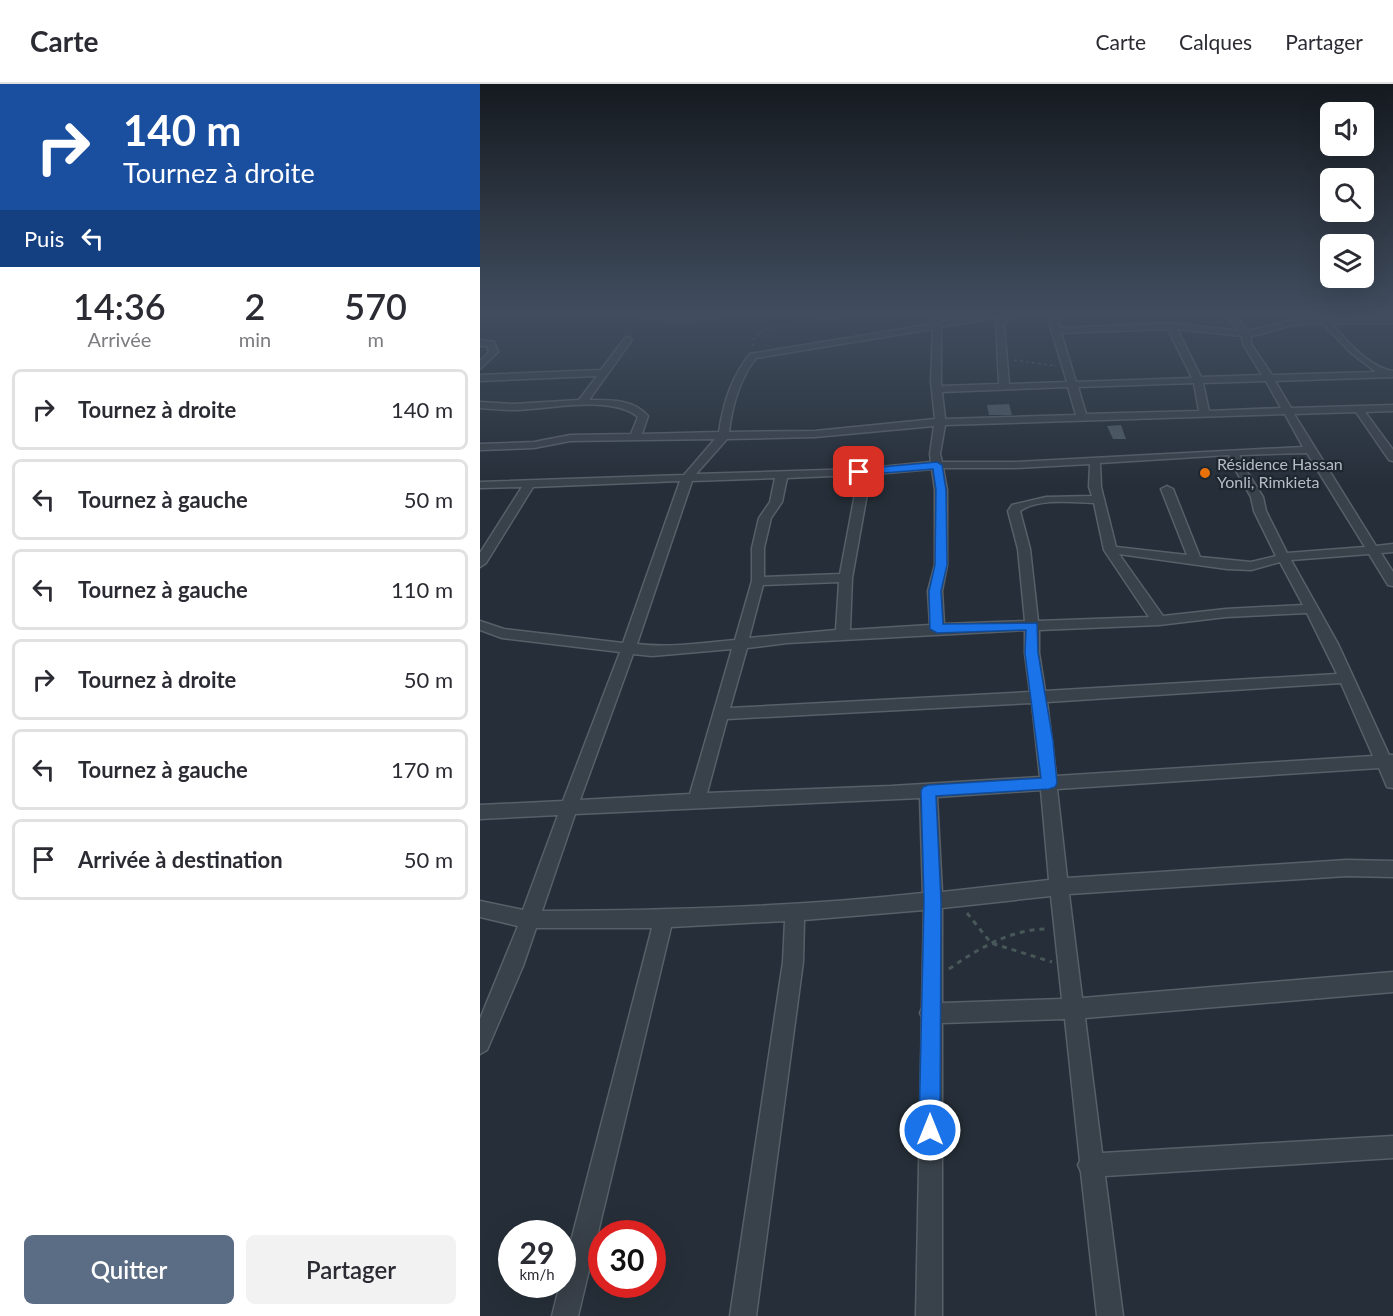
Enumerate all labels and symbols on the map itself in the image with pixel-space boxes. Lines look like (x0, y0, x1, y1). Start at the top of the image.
pin (833, 446, 884, 497)
place label: Résidence Hassan Yonli, Rimkieta (1217, 454, 1343, 491)
marker: Résidence Hassan Yonli, Rimkieta (1198, 466, 1212, 480)
position arrow (898, 1098, 962, 1162)
speed limit sign: 30 (588, 1220, 666, 1298)

